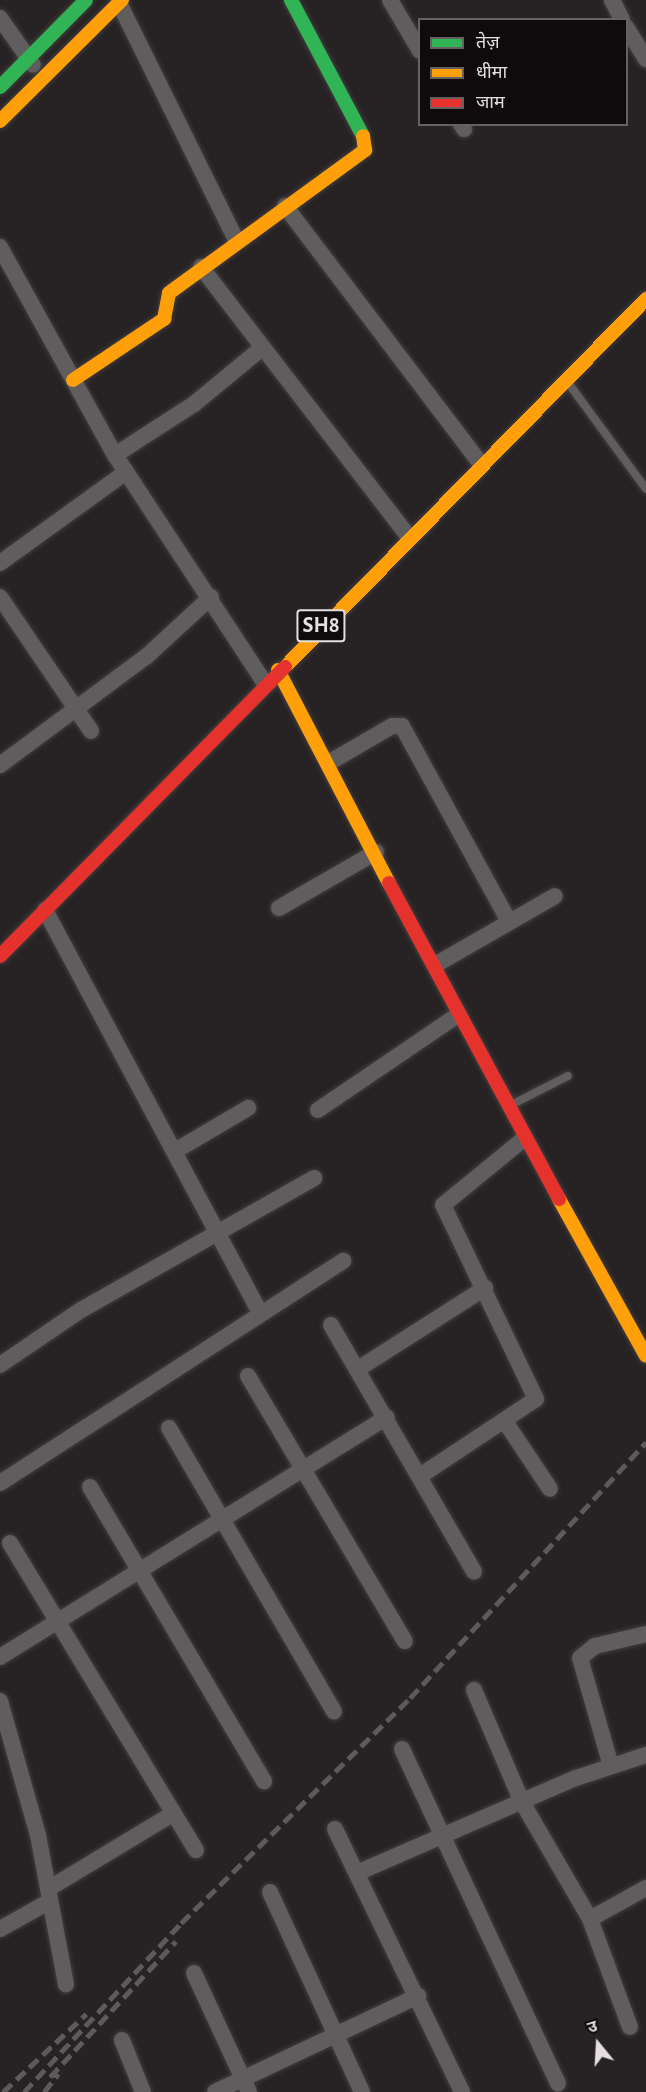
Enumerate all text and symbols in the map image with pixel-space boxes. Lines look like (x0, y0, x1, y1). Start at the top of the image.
legend (418, 18, 628, 126)
text: तेज़ (476, 34, 500, 52)
text: धीमा (476, 64, 507, 82)
text: जाम (476, 94, 505, 112)
road number: SH8 (296, 607, 346, 645)
north arrow (568, 2014, 628, 2074)
text: उ (586, 2018, 599, 2036)

